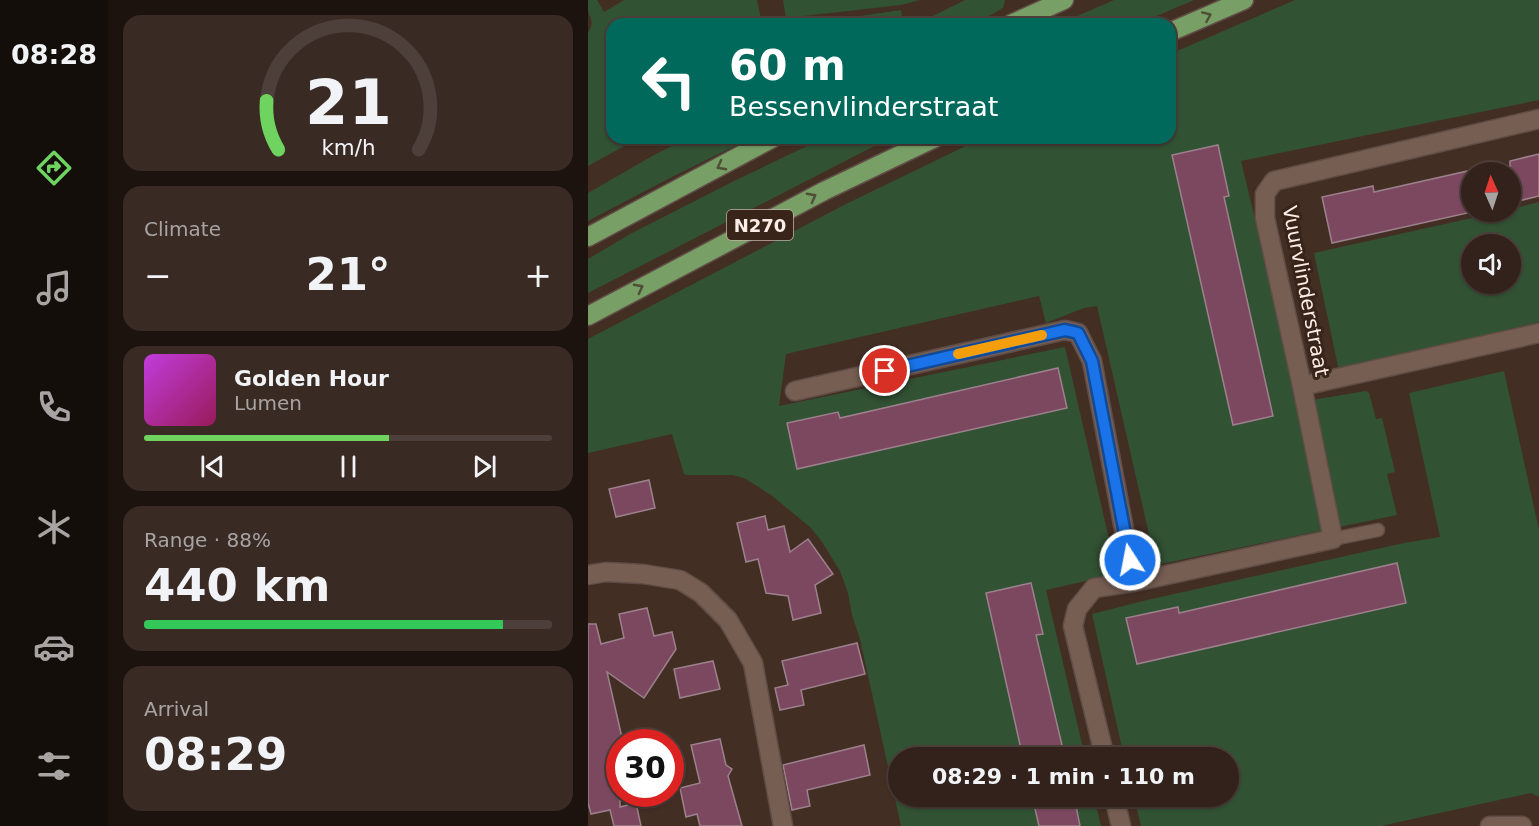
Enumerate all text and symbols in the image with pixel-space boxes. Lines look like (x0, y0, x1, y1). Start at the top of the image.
one-way arrow (1200, 11, 1211, 23)
text: 08:28 (11, 39, 97, 70)
text: 60 m (729, 41, 846, 90)
icon: left (630, 42, 708, 120)
text: 21 (305, 66, 391, 139)
text: Bessenvlinderstraat (729, 91, 998, 122)
text: km/h (321, 135, 375, 160)
icon: directions (33, 147, 75, 189)
one-way arrow (717, 159, 727, 170)
north arrow (1461, 162, 1521, 222)
map controls (1461, 162, 1521, 294)
one-way arrow (806, 193, 817, 205)
street label: Vuurvlinderstraat (1278, 204, 1334, 379)
road number: N270 (727, 210, 793, 240)
text: Climate (144, 217, 221, 241)
button: sound (1461, 234, 1521, 294)
text: 21° (305, 248, 391, 301)
text: − (144, 256, 172, 295)
text: + (524, 256, 552, 295)
icon: music (33, 267, 75, 309)
one-way arrow (633, 284, 644, 295)
pin (859, 345, 910, 396)
icon: arrive (868, 354, 901, 387)
text: Golden Hour (234, 366, 389, 391)
icon: phone (33, 386, 75, 428)
text: Lumen (234, 391, 302, 415)
icon: previous (196, 450, 229, 483)
icon: pause (332, 450, 365, 483)
icon: next (468, 450, 501, 483)
icon: climate (33, 506, 75, 548)
text: Range · 88% (144, 528, 271, 552)
position arrow (1098, 528, 1162, 592)
text: 440 km (144, 559, 330, 612)
icon: car (33, 626, 75, 668)
text: Arrival (144, 697, 209, 721)
text: 08:29 (144, 728, 287, 781)
speed limit sign: 30 (606, 729, 684, 807)
icon: filters (33, 745, 75, 787)
text: 08:29 · 1 min · 110 m (932, 764, 1195, 789)

